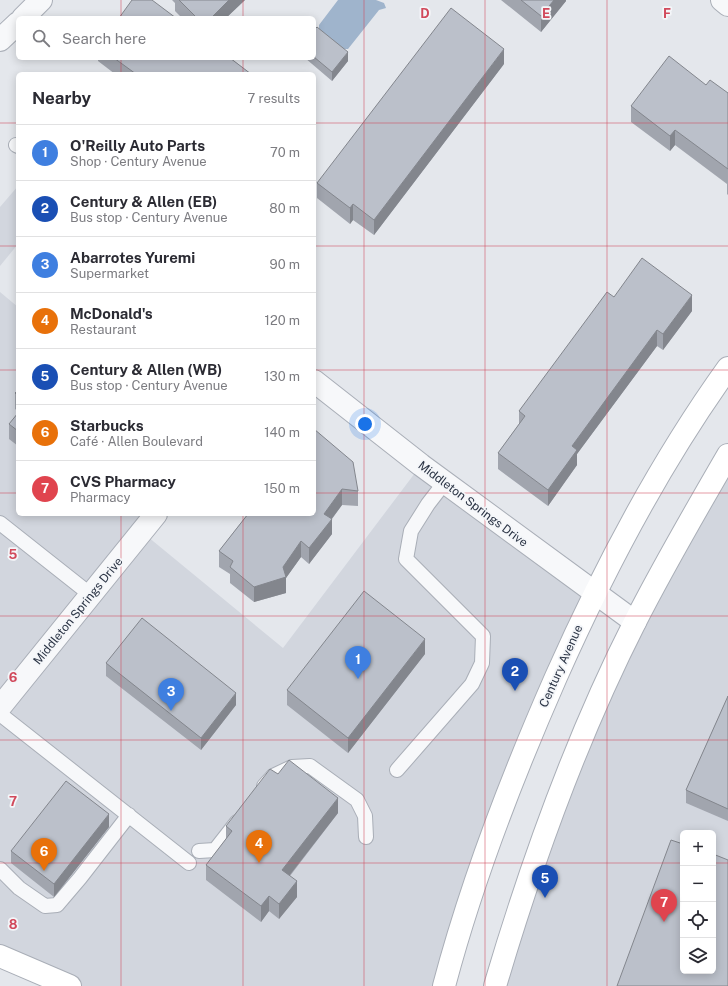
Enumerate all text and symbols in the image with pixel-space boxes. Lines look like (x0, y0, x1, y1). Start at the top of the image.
text: D (420, 6, 430, 21)
text: E (542, 6, 550, 21)
text: F (663, 6, 671, 21)
search box (16, 16, 316, 60)
icon: search (30, 27, 52, 49)
text: Search here (62, 30, 146, 47)
text: Nearby (32, 88, 91, 108)
text: 7 results (247, 91, 300, 106)
text: O'Reilly Auto Parts (70, 137, 205, 154)
text: 1 (42, 145, 48, 160)
text: 70 m (270, 145, 300, 160)
text: Shop · Century Avenue (70, 154, 207, 169)
text: Century & Allen (EB) (70, 193, 217, 210)
text: 2 (41, 201, 49, 216)
text: 80 m (269, 201, 300, 216)
text: Bus stop · Century Avenue (70, 210, 228, 225)
text: Abarrotes Yuremi (70, 249, 195, 266)
text: 3 (41, 257, 49, 272)
text: 90 m (270, 257, 300, 272)
text: Supermarket (70, 266, 149, 281)
text: McDonald's (70, 305, 153, 322)
text: 4 (41, 313, 49, 328)
text: 120 m (265, 313, 300, 328)
text: Restaurant (70, 322, 136, 337)
text: Century & Allen (WB) (70, 361, 222, 378)
text: 5 (41, 369, 49, 384)
text: 130 m (264, 369, 300, 384)
text: Bus stop · Century Avenue (70, 378, 228, 393)
your location (355, 414, 375, 434)
text: Starbucks (70, 417, 144, 434)
text: 6 (41, 425, 49, 440)
text: 140 m (264, 425, 300, 440)
text: Café · Allen Boulevard (70, 434, 203, 449)
street label: Middleton Springs Drive (415, 458, 531, 550)
text: CVS Pharmacy (70, 473, 176, 490)
text: 7 (41, 481, 49, 496)
text: 150 m (264, 481, 300, 496)
text: Pharmacy (70, 490, 130, 505)
text: 5 (9, 547, 18, 562)
street label: Middleton Springs Drive (30, 554, 126, 667)
street label: Century Avenue (537, 622, 586, 709)
pin: 1 (345, 646, 371, 679)
pin: 2 (502, 658, 528, 691)
text: 6 (9, 670, 18, 685)
pin: 3 (158, 678, 184, 711)
text: 7 (9, 794, 17, 809)
pin: 4 (246, 830, 272, 863)
map controls (680, 830, 716, 974)
button: + (680, 830, 716, 866)
pin: 6 (31, 838, 57, 871)
pin: 5 (532, 865, 558, 898)
button: − (680, 866, 716, 902)
pin: 7 (651, 889, 677, 922)
button: locate (680, 902, 716, 938)
text: 8 (9, 917, 18, 932)
button: layers (680, 938, 716, 974)

